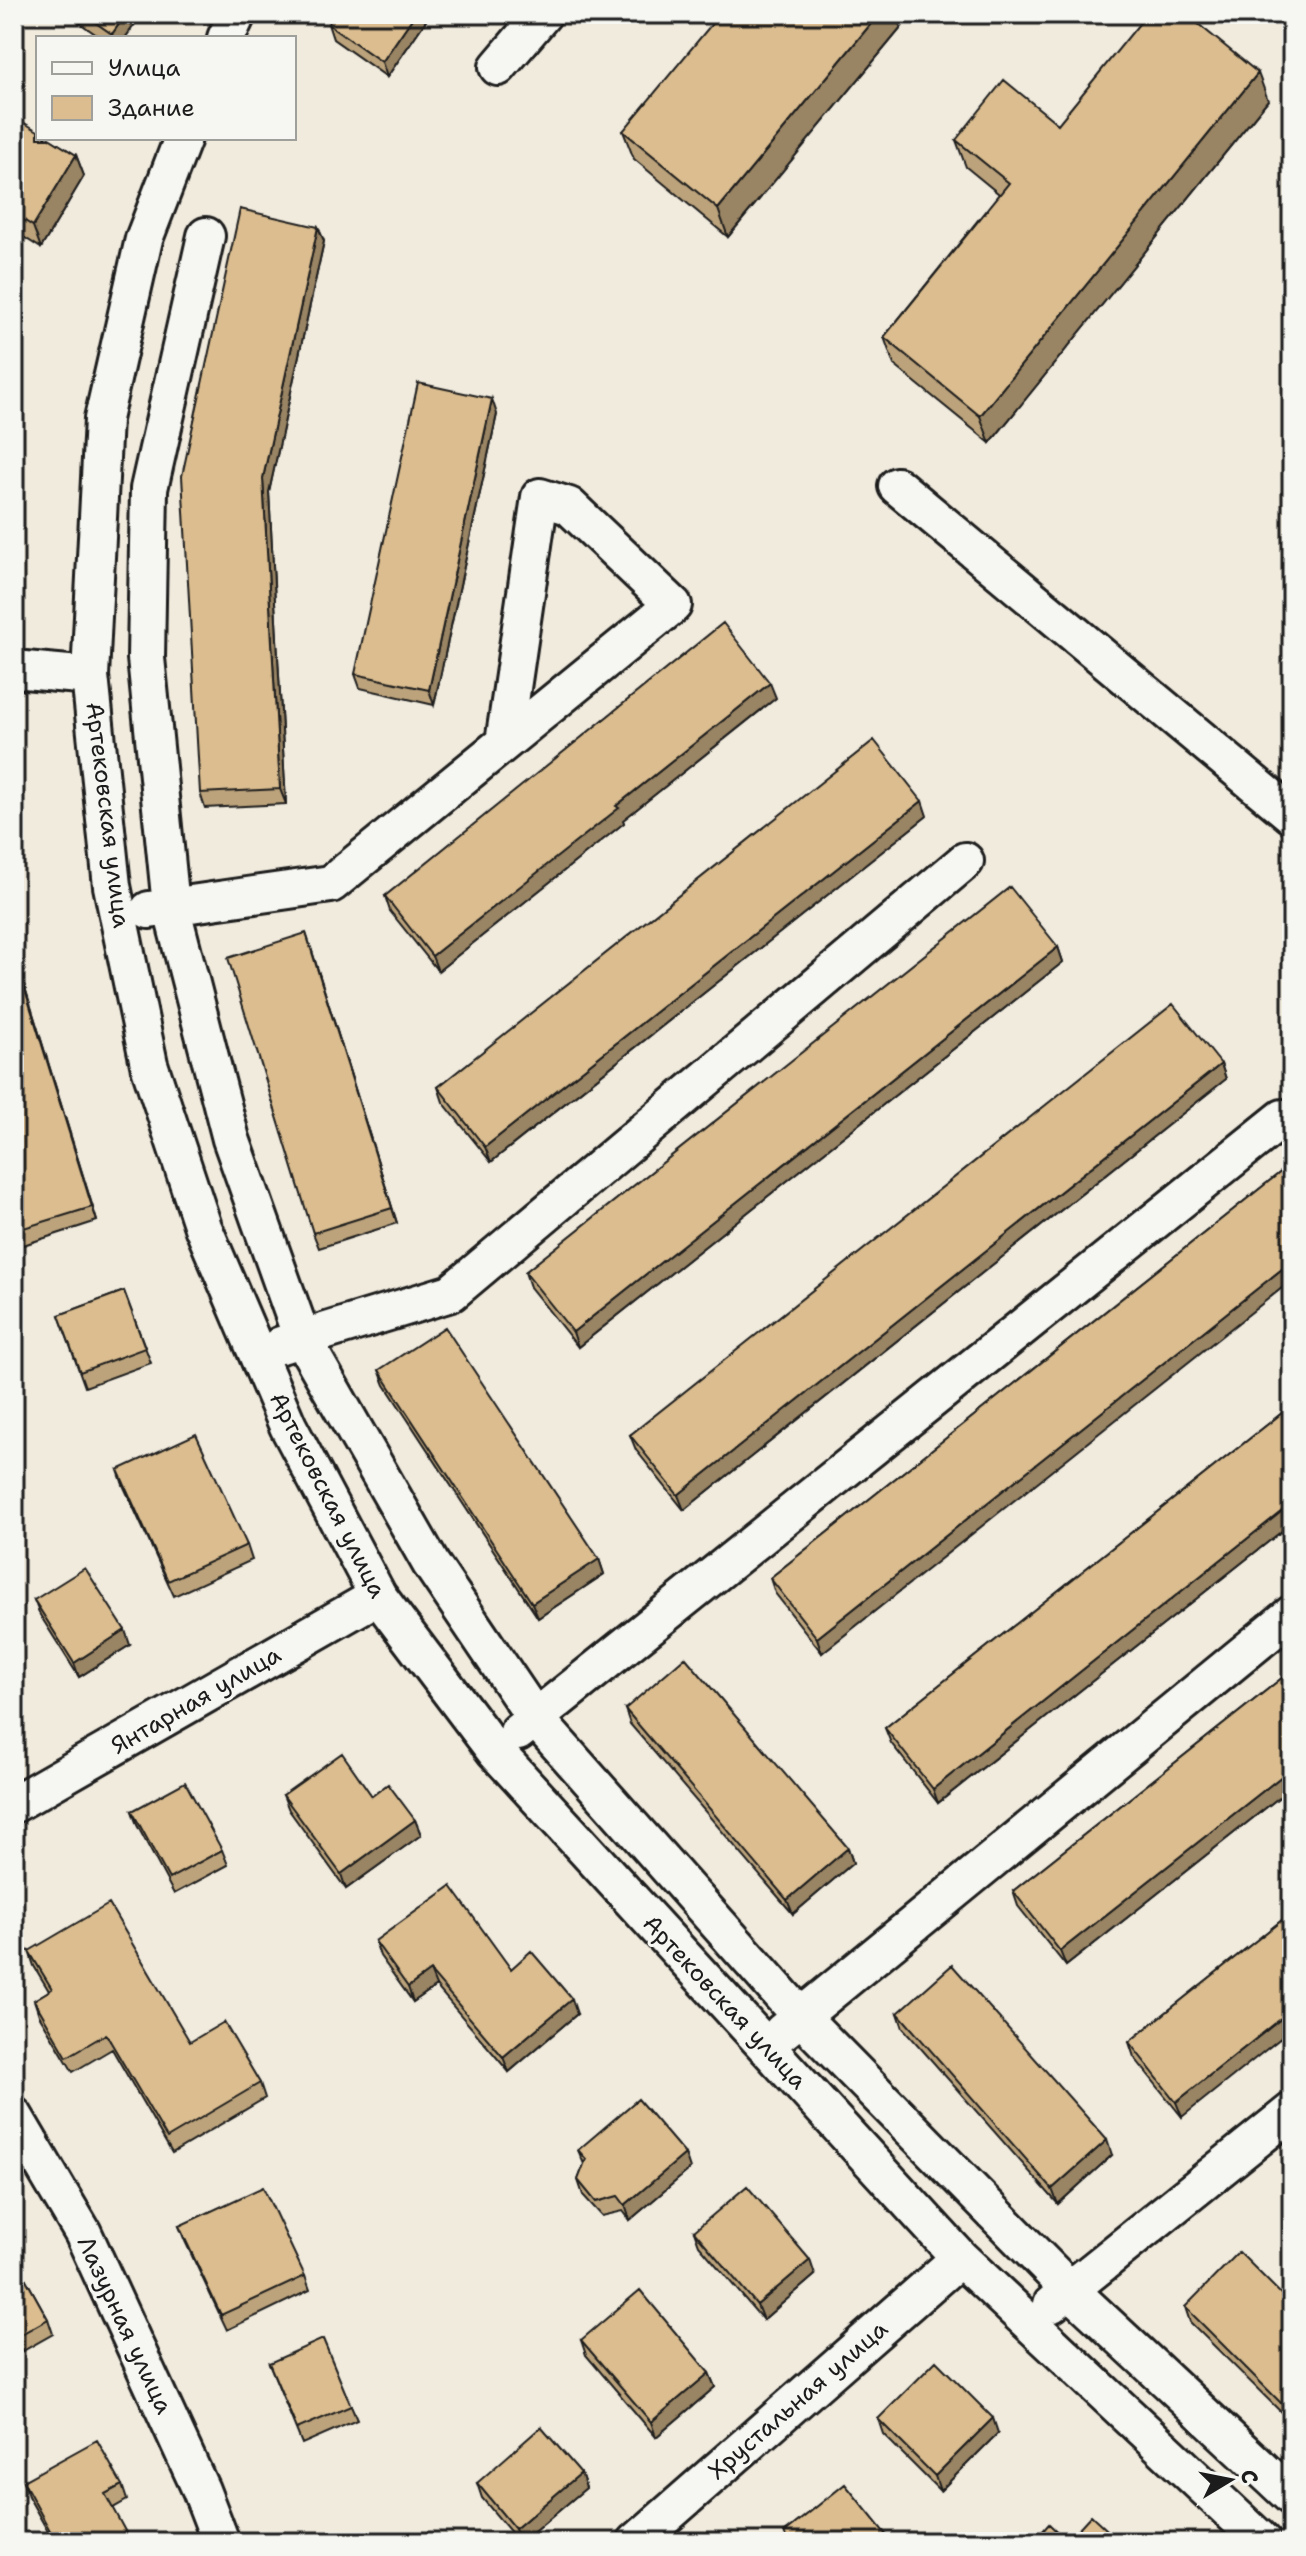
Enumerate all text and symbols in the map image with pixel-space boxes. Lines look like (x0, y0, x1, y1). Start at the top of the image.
legend (36, 36, 296, 140)
text: Улица (108, 52, 181, 84)
text: Здание (108, 92, 195, 124)
street label: Артековская улица (78, 700, 138, 930)
street label: Артековская улица (262, 1386, 394, 1604)
street label: Янтарная улица (105, 1638, 287, 1762)
street label: Артековская улица (636, 1908, 814, 2096)
street label: Лазурная улица (70, 2231, 180, 2419)
street label: Хрустальная улица (701, 2313, 895, 2487)
north arrow (1190, 2440, 1270, 2520)
text: С (1234, 2467, 1265, 2486)

